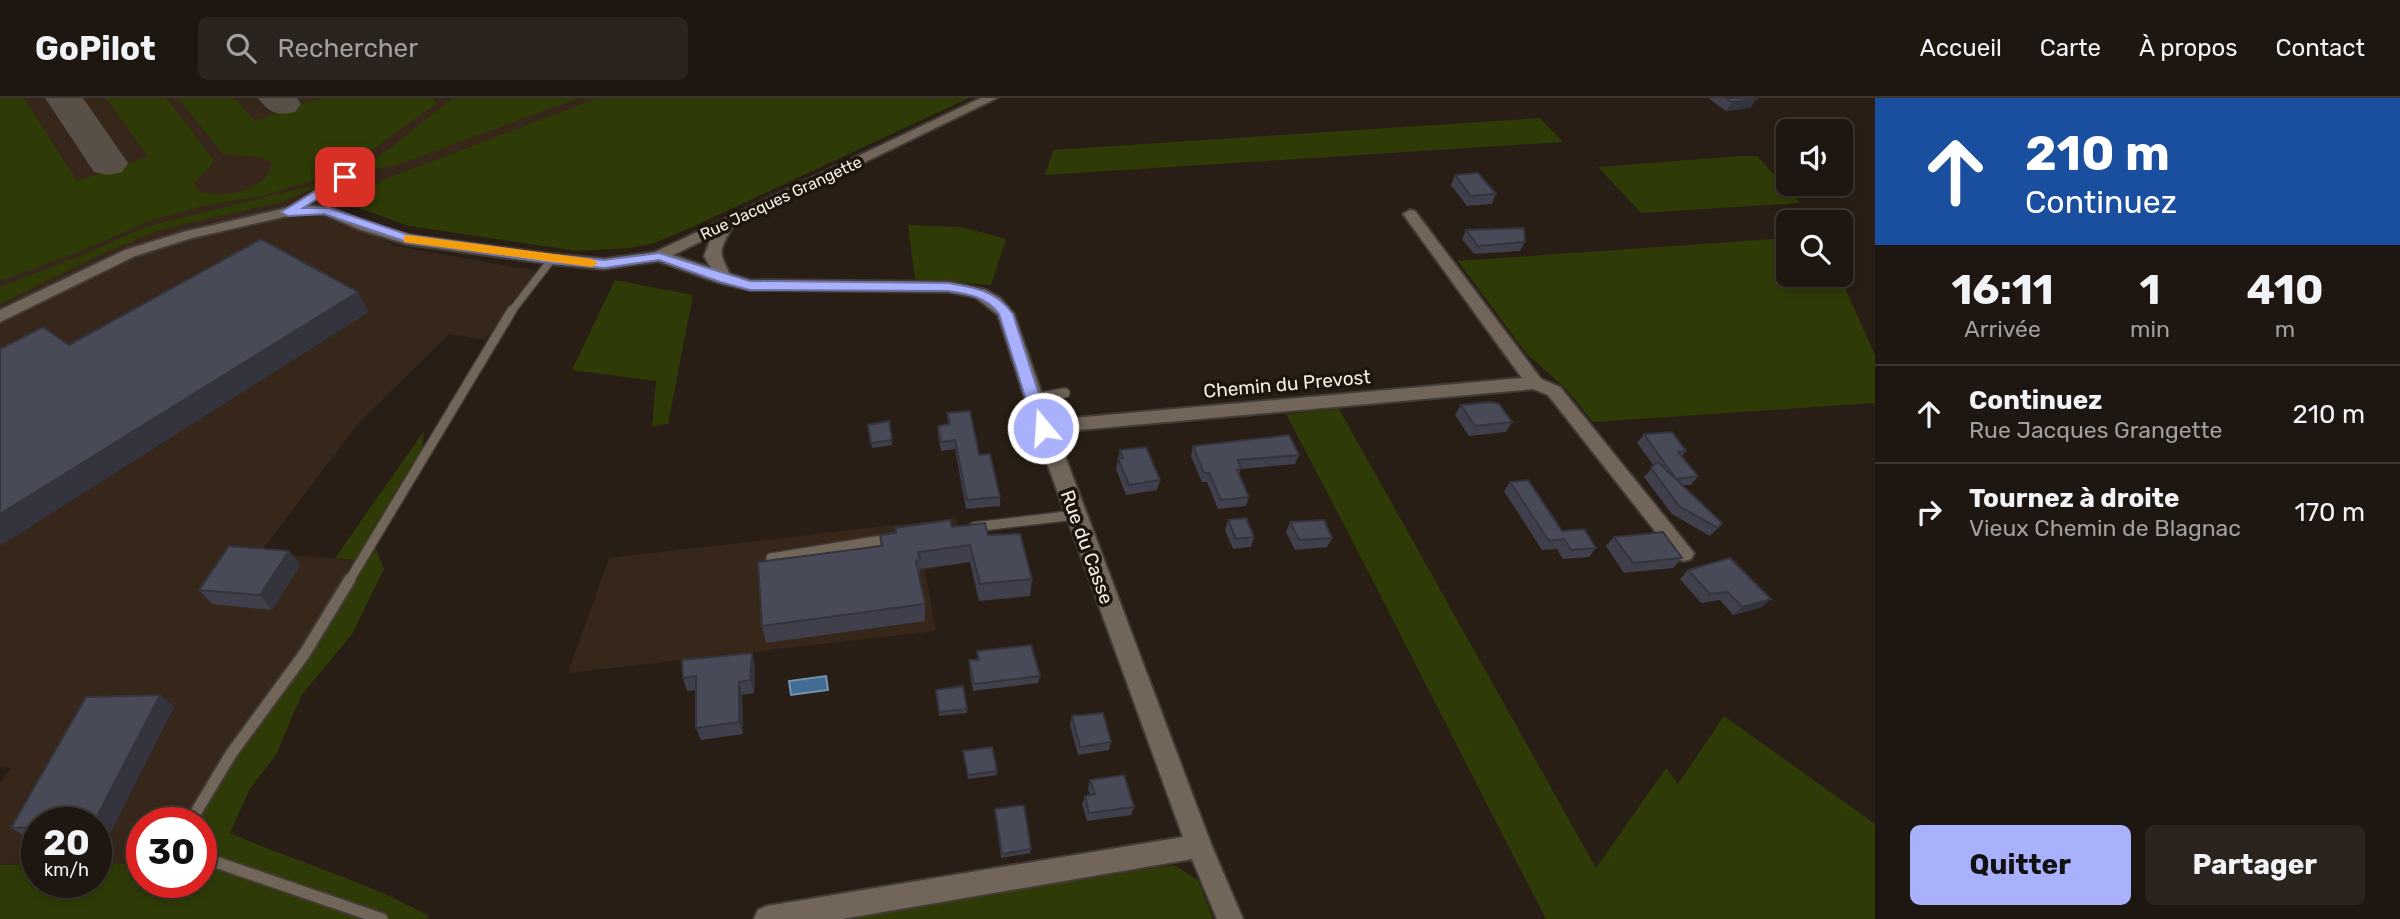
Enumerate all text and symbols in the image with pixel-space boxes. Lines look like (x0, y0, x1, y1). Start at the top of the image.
search box (198, 17, 688, 80)
text: GoPilot (35, 29, 156, 68)
icon: search (222, 29, 260, 67)
text: Rechercher (278, 33, 418, 64)
text: Accueil (1920, 34, 2002, 62)
text: Carte (2040, 34, 2101, 62)
text: À propos (2139, 34, 2238, 62)
text: Contact (2276, 34, 2365, 62)
map controls (1776, 119, 1853, 287)
button: sound (1776, 119, 1853, 196)
text: 210 m (2025, 124, 2170, 182)
icon: ahead (1910, 126, 2001, 217)
pin (315, 147, 375, 207)
street label: Rue Jacques Grangette (697, 152, 865, 244)
icon: arrive (326, 158, 364, 196)
text: Continuez (2025, 183, 2177, 221)
button: search (1776, 210, 1853, 287)
text: 16:11 (1951, 265, 2054, 315)
text: 1 (2140, 265, 2160, 315)
text: 410 (2246, 265, 2324, 315)
text: Arrivée (1964, 315, 2041, 343)
text: min (2130, 315, 2170, 343)
text: m (2275, 315, 2295, 343)
street label: Chemin du Prevost (1202, 365, 1372, 403)
text: Continuez (1969, 385, 2102, 416)
position arrow (1006, 391, 1080, 465)
icon: ahead (1910, 395, 1948, 433)
text: 210 m (2293, 399, 2365, 430)
text: Rue Jacques Grangette (1969, 416, 2222, 444)
text: Tournez à droite (1969, 483, 2179, 514)
street label: Rue du Casse (1056, 487, 1118, 607)
icon: right (1910, 493, 1948, 531)
text: 170 m (2295, 497, 2365, 528)
text: Vieux Chemin de Blagnac (1969, 514, 2241, 542)
speed limit sign: 30 (126, 807, 217, 898)
text: 20 (43, 822, 90, 864)
button: Quitter (1910, 825, 2131, 905)
button: Partager (2145, 825, 2365, 905)
text: km/h (44, 859, 89, 881)

